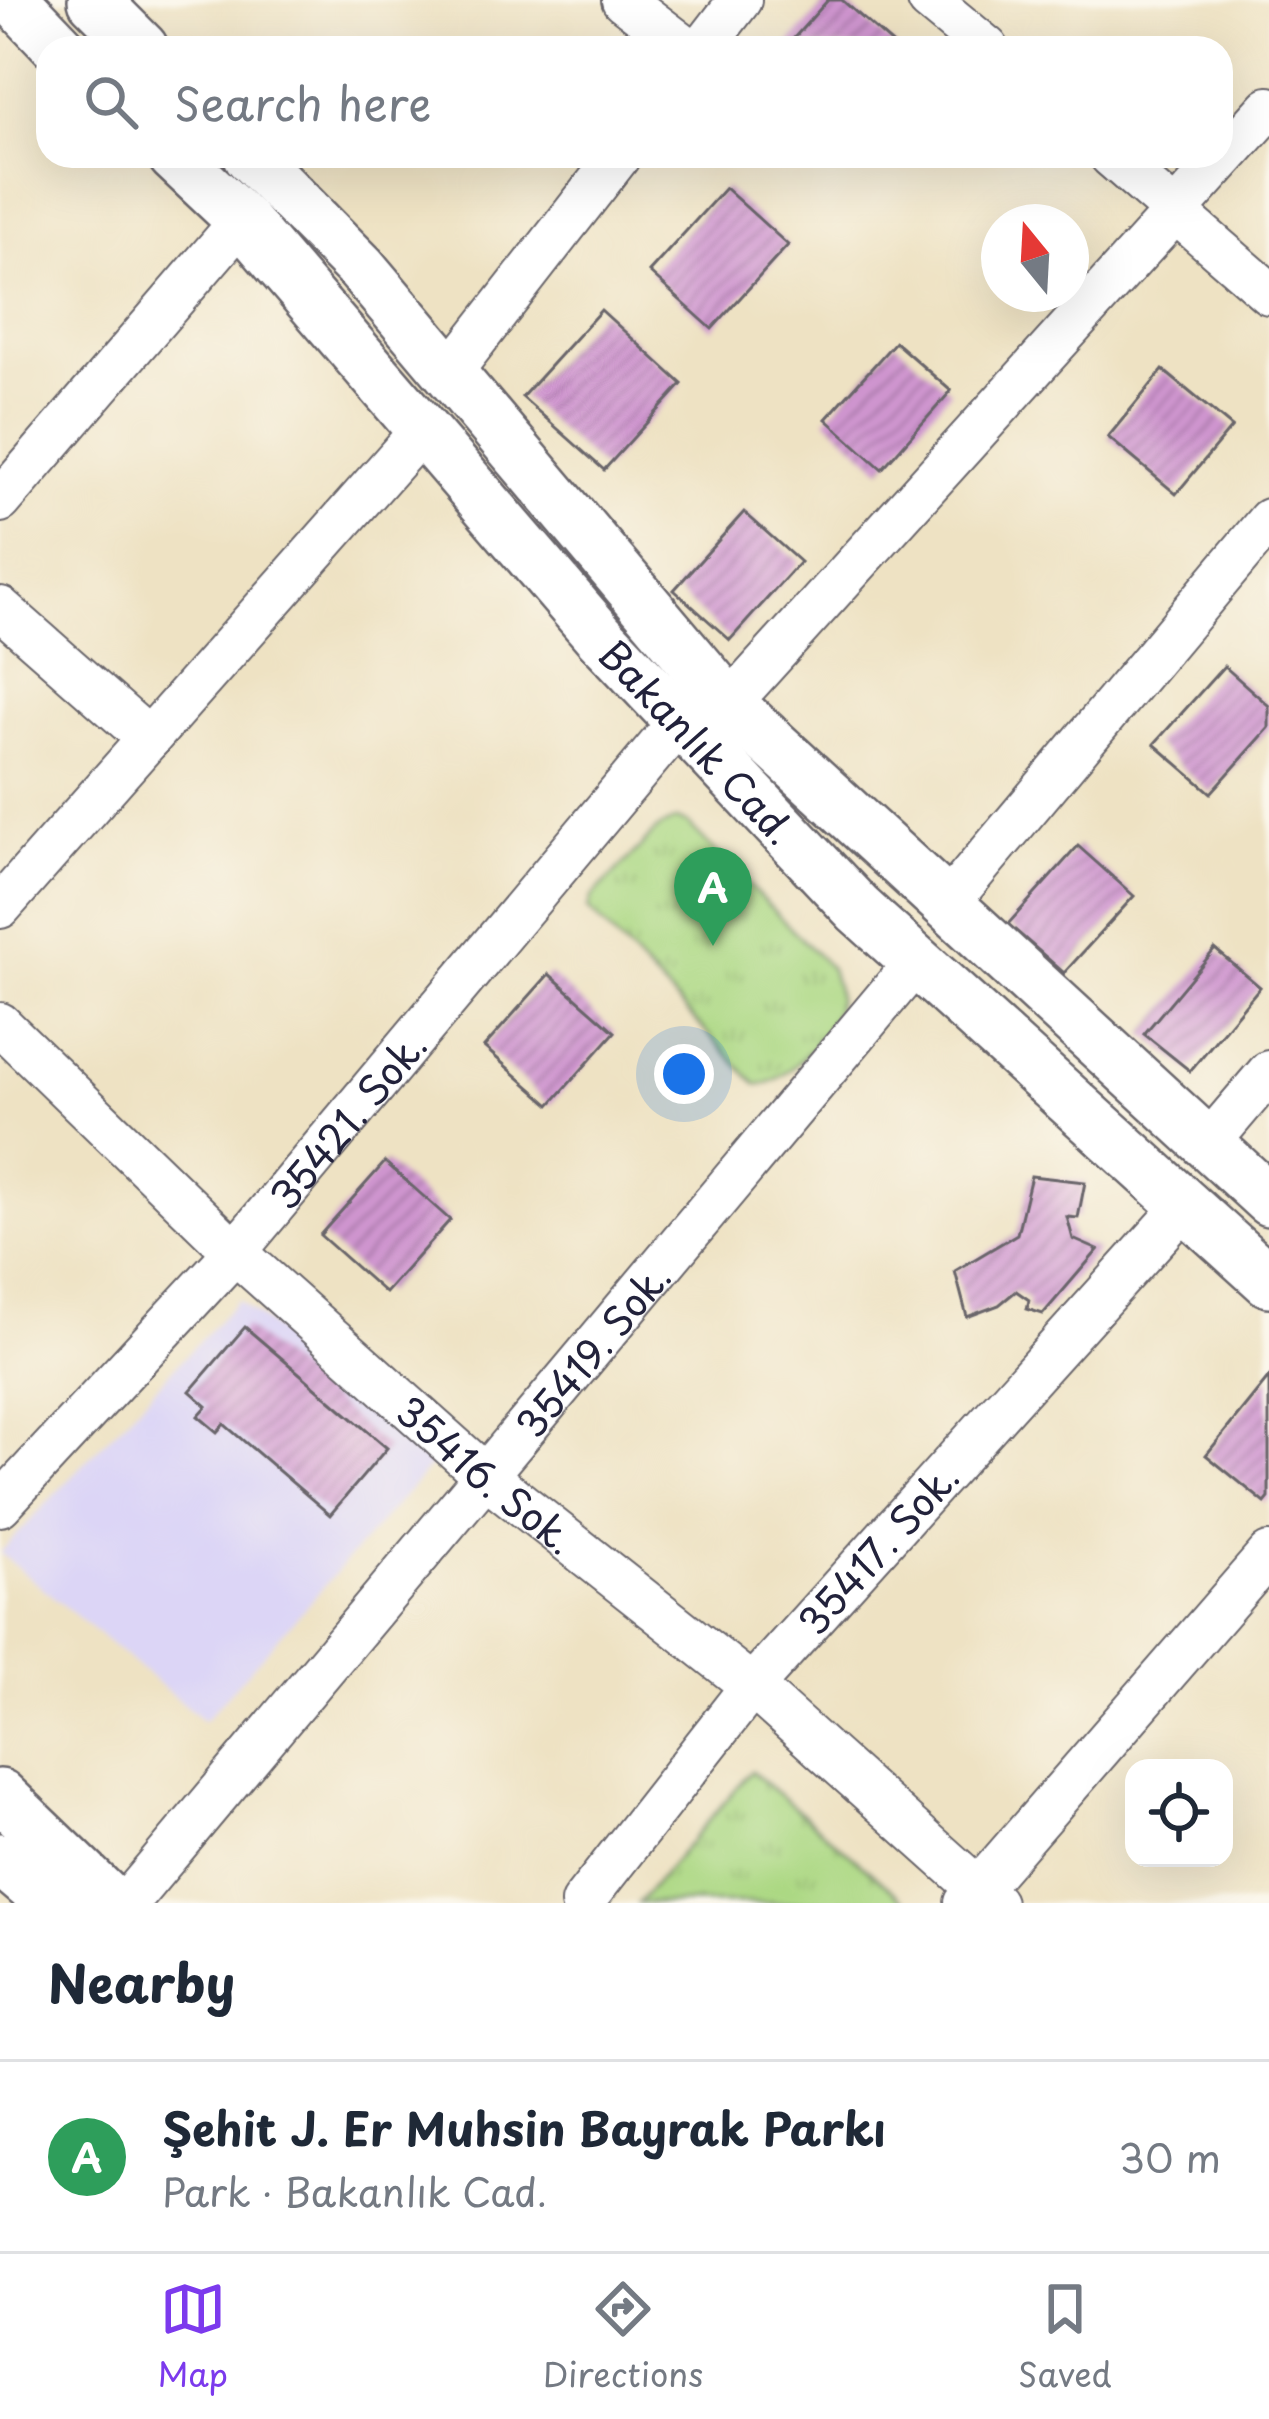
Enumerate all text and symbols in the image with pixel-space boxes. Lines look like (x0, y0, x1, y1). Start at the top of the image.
search box (36, 36, 1233, 168)
text: Search here (174, 68, 431, 136)
icon: search (78, 69, 144, 135)
north arrow (981, 204, 1089, 312)
street label: Bakanlık Cad. (587, 625, 811, 856)
pin: A (674, 847, 752, 946)
street label: 35421. Sok. (254, 1017, 439, 1221)
your location (654, 1044, 714, 1104)
street label: 35419. Sok. (500, 1248, 683, 1450)
street label: 35416. Sok. (384, 1381, 589, 1567)
street label: 35417. Sok. (783, 1448, 971, 1648)
map controls (1125, 1759, 1233, 1867)
button: locate (1125, 1759, 1233, 1867)
text: Nearby (48, 1943, 235, 2020)
text: Şehit J. Er Muhsin Bayrak Parkı (162, 2093, 886, 2161)
text: A (72, 2127, 102, 2186)
text: 30 m (1118, 2127, 1221, 2186)
text: Park · Bakanlık Cad. (162, 2161, 547, 2220)
tab: Map (157, 2276, 228, 2398)
tab: Directions (543, 2276, 703, 2398)
tab: Saved (1018, 2276, 1112, 2398)

